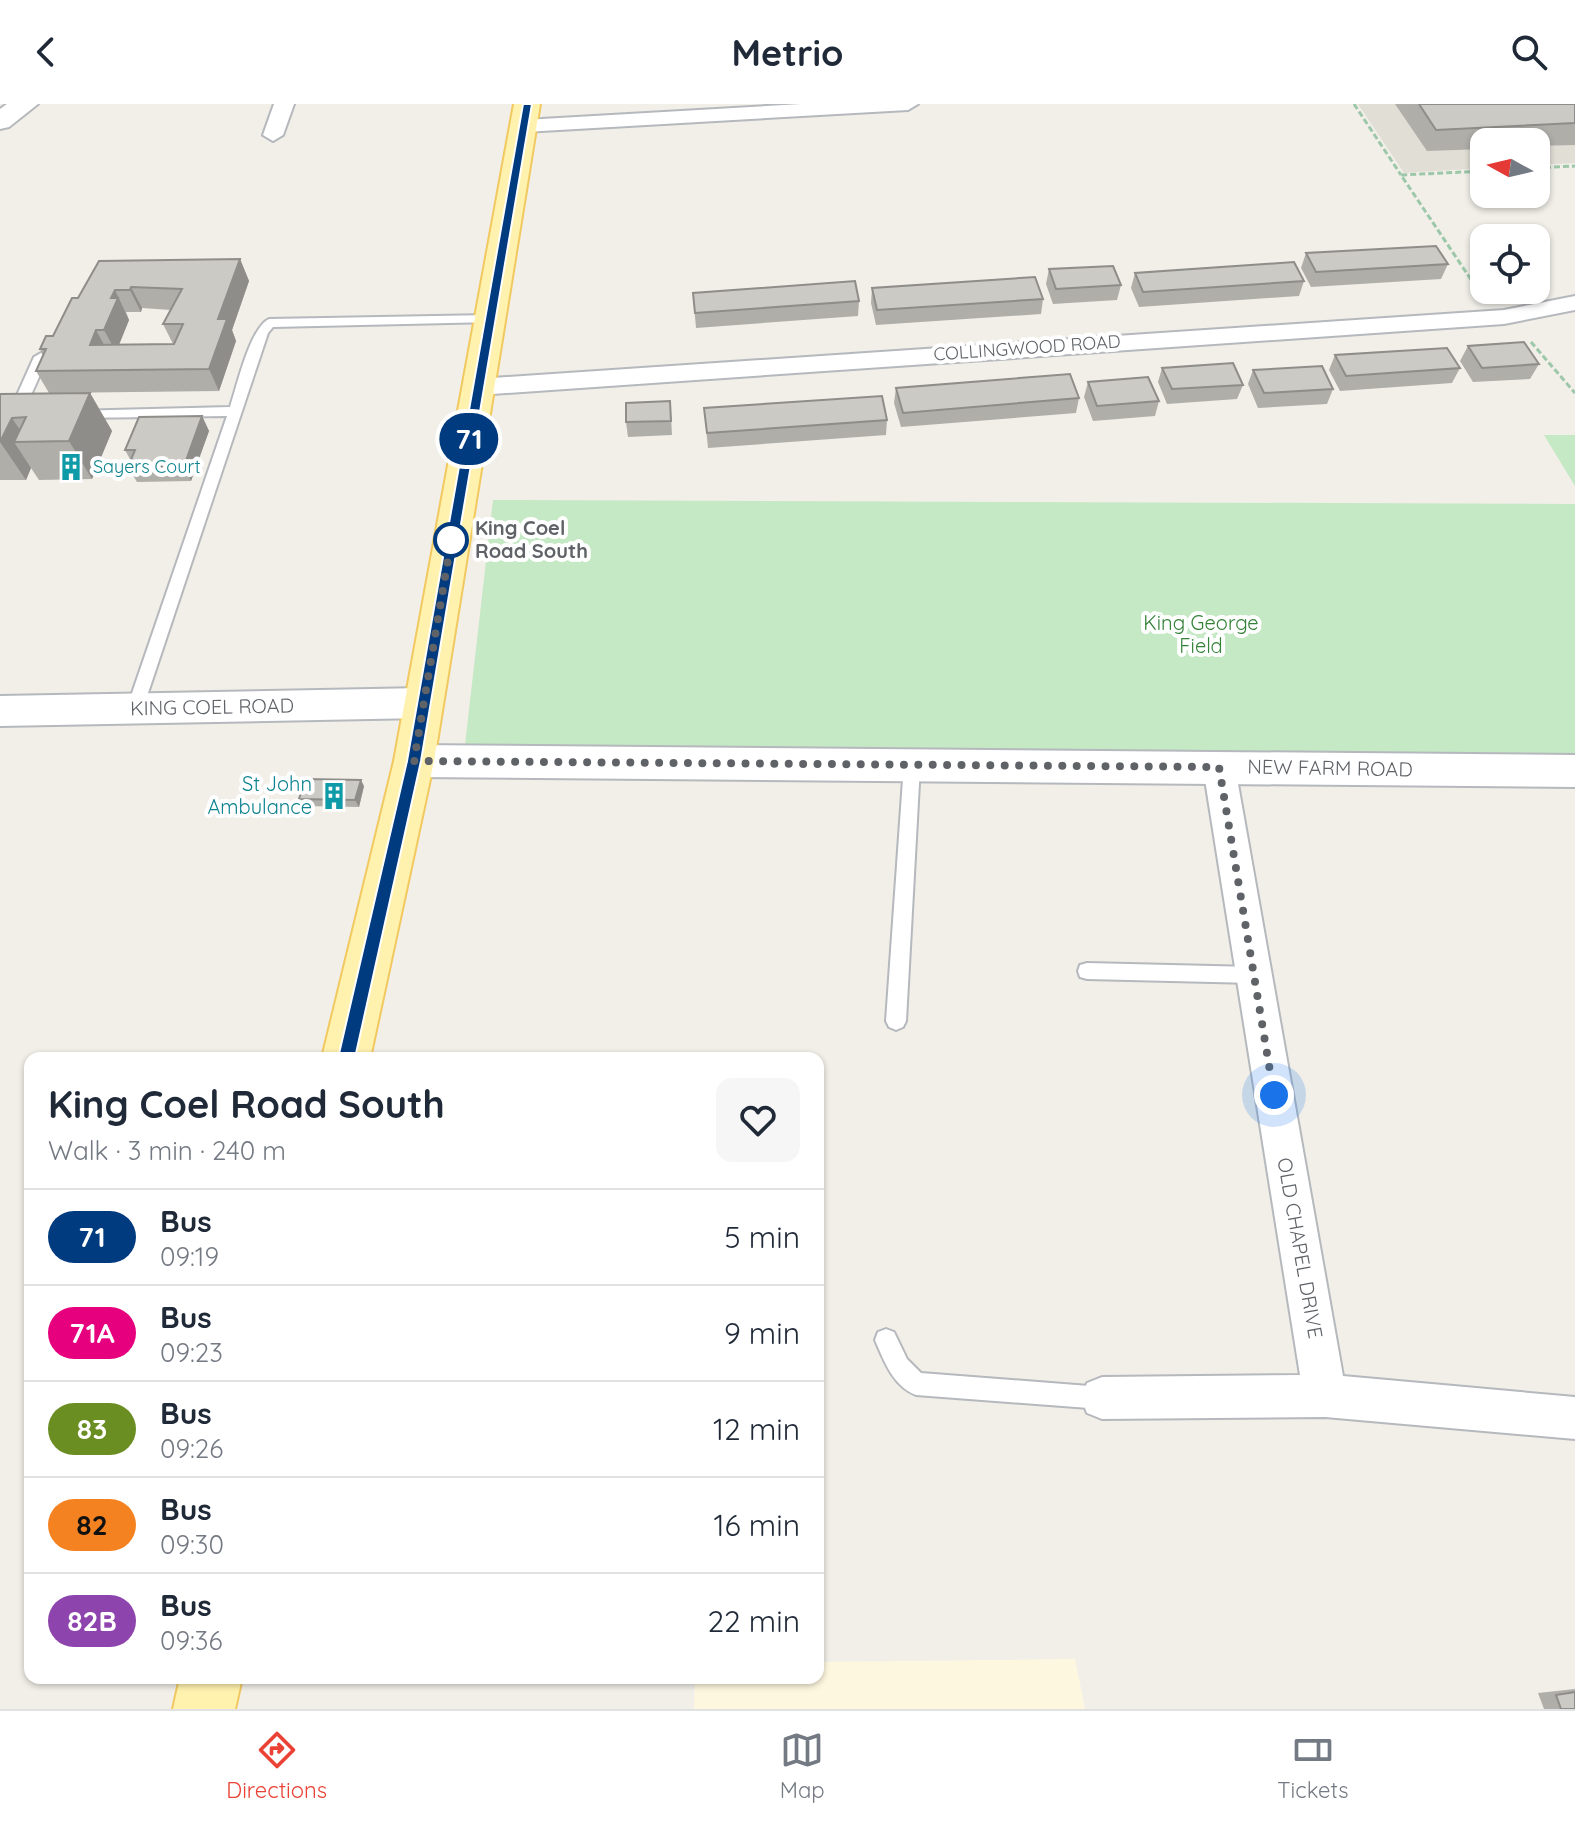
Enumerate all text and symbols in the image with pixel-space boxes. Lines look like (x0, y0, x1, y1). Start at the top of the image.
icon: back (24, 30, 68, 74)
text: Metrio (731, 30, 844, 75)
icon: search (1507, 30, 1551, 74)
north arrow (1470, 128, 1550, 208)
map controls (1470, 128, 1550, 304)
button: locate (1470, 224, 1550, 304)
street label: COLLINGWOOD ROAD (933, 329, 1121, 366)
line badge: 71 (433, 413, 505, 465)
text: 71 (455, 421, 483, 456)
building icon: Sayers Court (56, 452, 86, 482)
place label: Sayers Court (93, 455, 201, 478)
place label: King Coel Road South (475, 515, 588, 563)
marker: King Coel Road South (434, 523, 468, 557)
park label: King George Field (1143, 610, 1259, 658)
street label: KING COEL ROAD (130, 693, 294, 720)
street label: NEW FARM ROAD (1247, 754, 1413, 781)
place label: St John Ambulance (207, 771, 312, 819)
building icon: St John Ambulance (319, 781, 349, 811)
your location (1254, 1075, 1294, 1115)
button: heart (716, 1078, 800, 1162)
text: King Coel Road South (48, 1080, 445, 1128)
text: Walk · 3 min · 240 m (48, 1134, 286, 1167)
street label: OLD CHAPEL DRIVE (1272, 1156, 1329, 1340)
text: Bus (160, 1202, 212, 1240)
text: 5 min (724, 1218, 800, 1256)
text: 71 (78, 1219, 106, 1254)
text: 09:19 (160, 1240, 219, 1273)
text: Bus (160, 1298, 212, 1336)
text: 9 min (724, 1314, 800, 1352)
text: 71A (69, 1315, 115, 1350)
text: 09:23 (160, 1336, 223, 1369)
text: Bus (160, 1394, 212, 1432)
text: 12 min (713, 1410, 800, 1448)
text: 83 (77, 1411, 107, 1446)
text: 09:26 (160, 1432, 223, 1465)
text: Bus (160, 1490, 212, 1528)
text: 16 min (713, 1506, 800, 1544)
text: 82 (76, 1507, 108, 1542)
text: 09:30 (160, 1528, 224, 1561)
text: Bus (160, 1586, 212, 1624)
text: 22 min (707, 1602, 800, 1640)
text: 82B (67, 1603, 117, 1638)
text: 09:36 (160, 1624, 222, 1657)
tab: Directions (226, 1728, 327, 1804)
tab: Map (780, 1728, 825, 1804)
tab: Tickets (1277, 1728, 1349, 1804)

